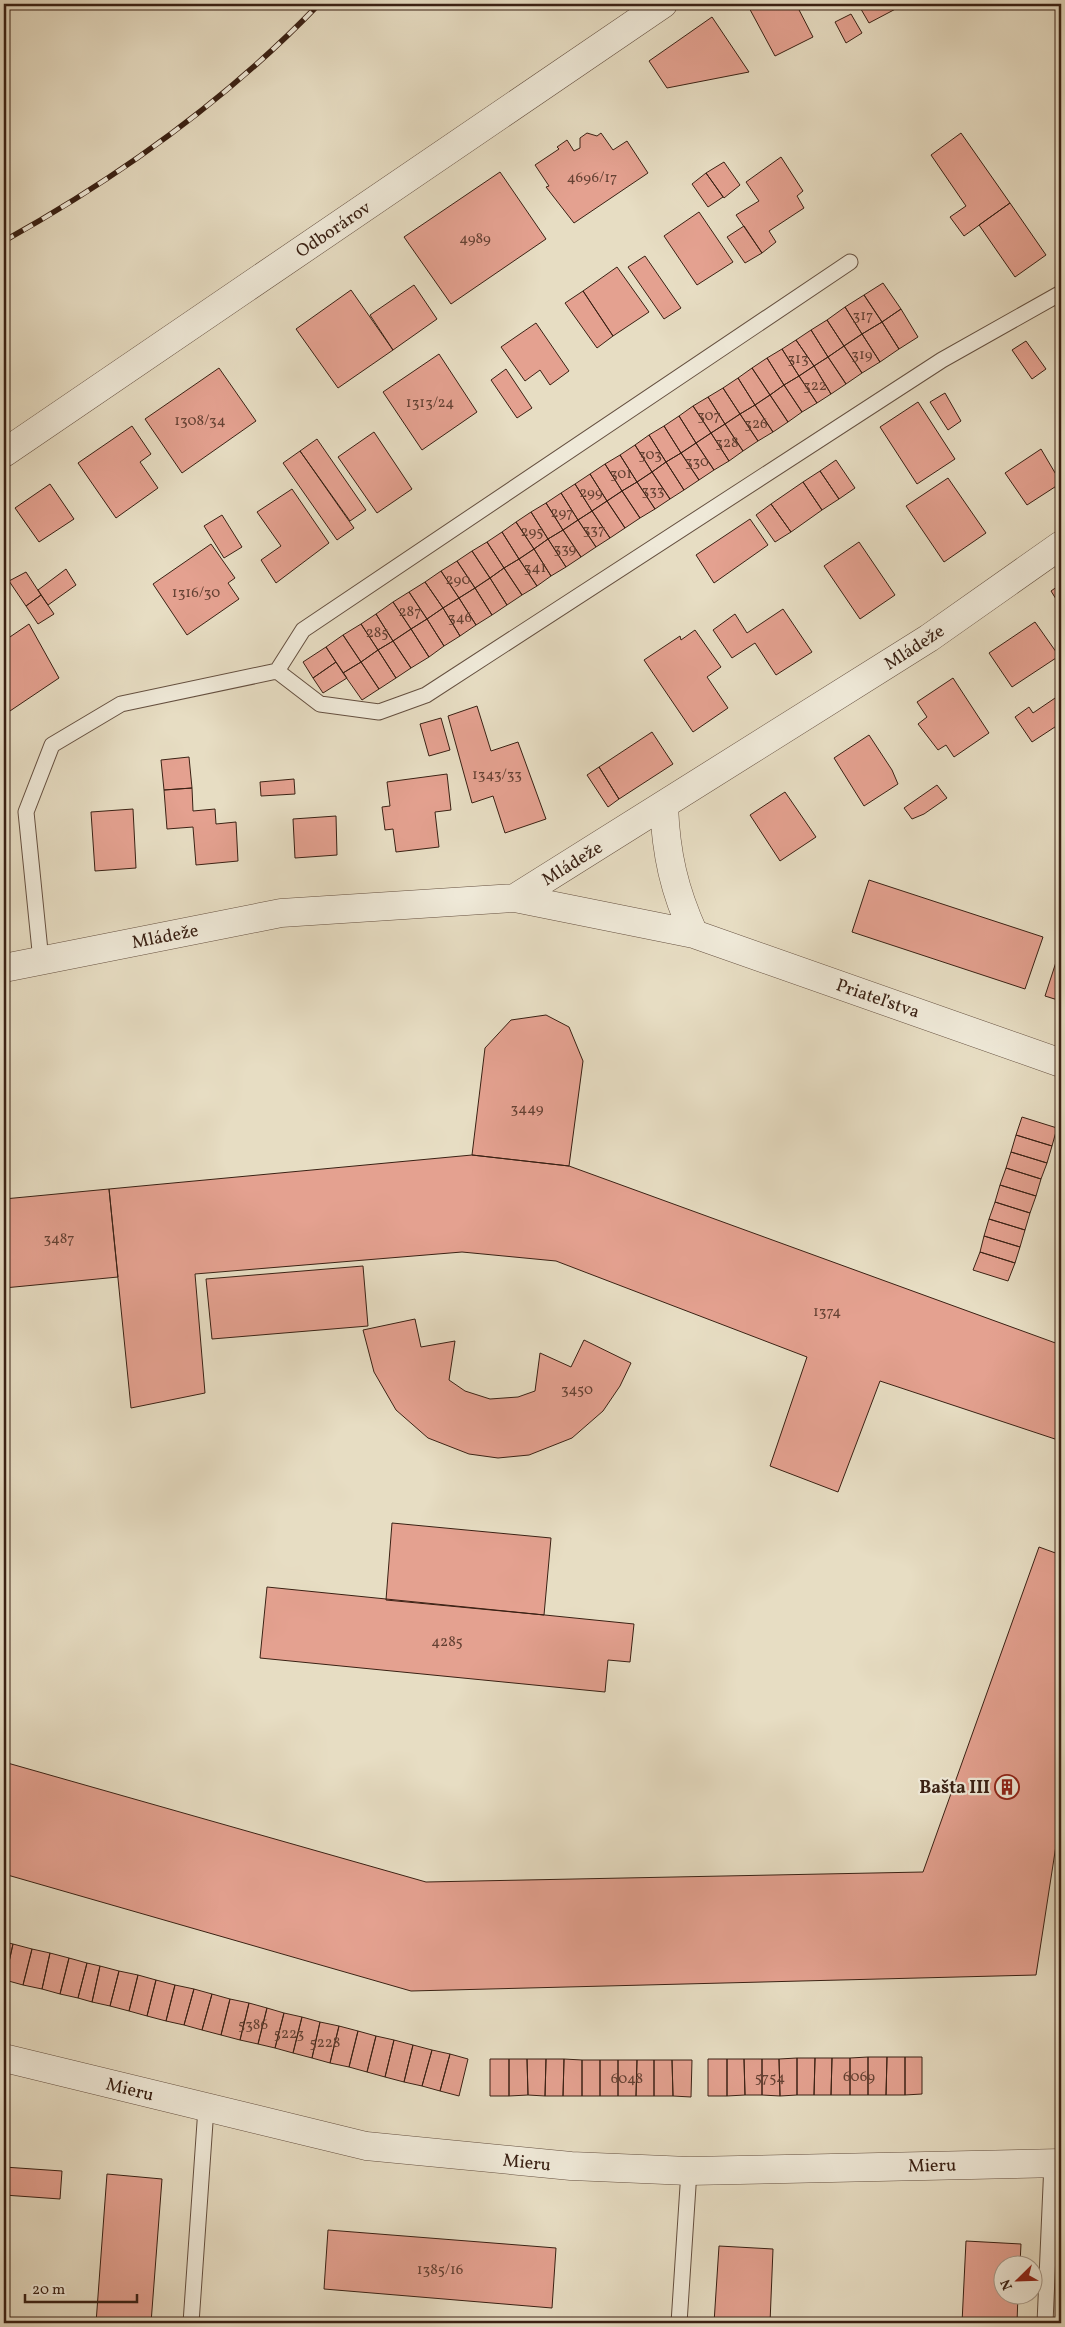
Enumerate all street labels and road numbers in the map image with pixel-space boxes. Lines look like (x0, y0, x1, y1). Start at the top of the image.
street label: Odborárov (291, 196, 377, 265)
street label: Mládeže (880, 619, 950, 677)
street label: Mládeže (538, 836, 608, 893)
street label: Mládeže (130, 919, 201, 956)
street label: Priateľstva (832, 973, 923, 1025)
street label: Mieru (103, 2072, 156, 2108)
street label: Mieru (501, 2149, 552, 2178)
street label: Mieru (908, 2154, 956, 2179)

